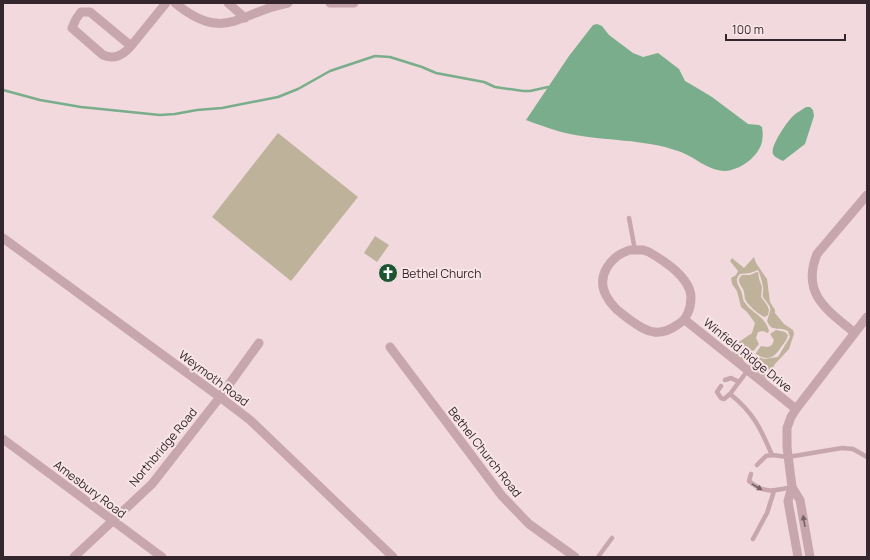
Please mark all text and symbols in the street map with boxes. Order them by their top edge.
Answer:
scale bar [726,16,845,42]
text: 100 m [732,21,764,38]
church icon: Bethel Church [377,262,399,284]
place label: Bethel Church [402,265,481,282]
street label: Winfield Ridge Drive [700,314,796,396]
street label: Weymoth Road [175,346,253,410]
street label: Bethel Church Road [444,403,526,501]
street label: Northbridge Road [125,404,201,490]
street label: Amesbury Road [50,456,130,522]
one-way arrow [751,483,763,490]
one-way arrow [800,515,806,527]

